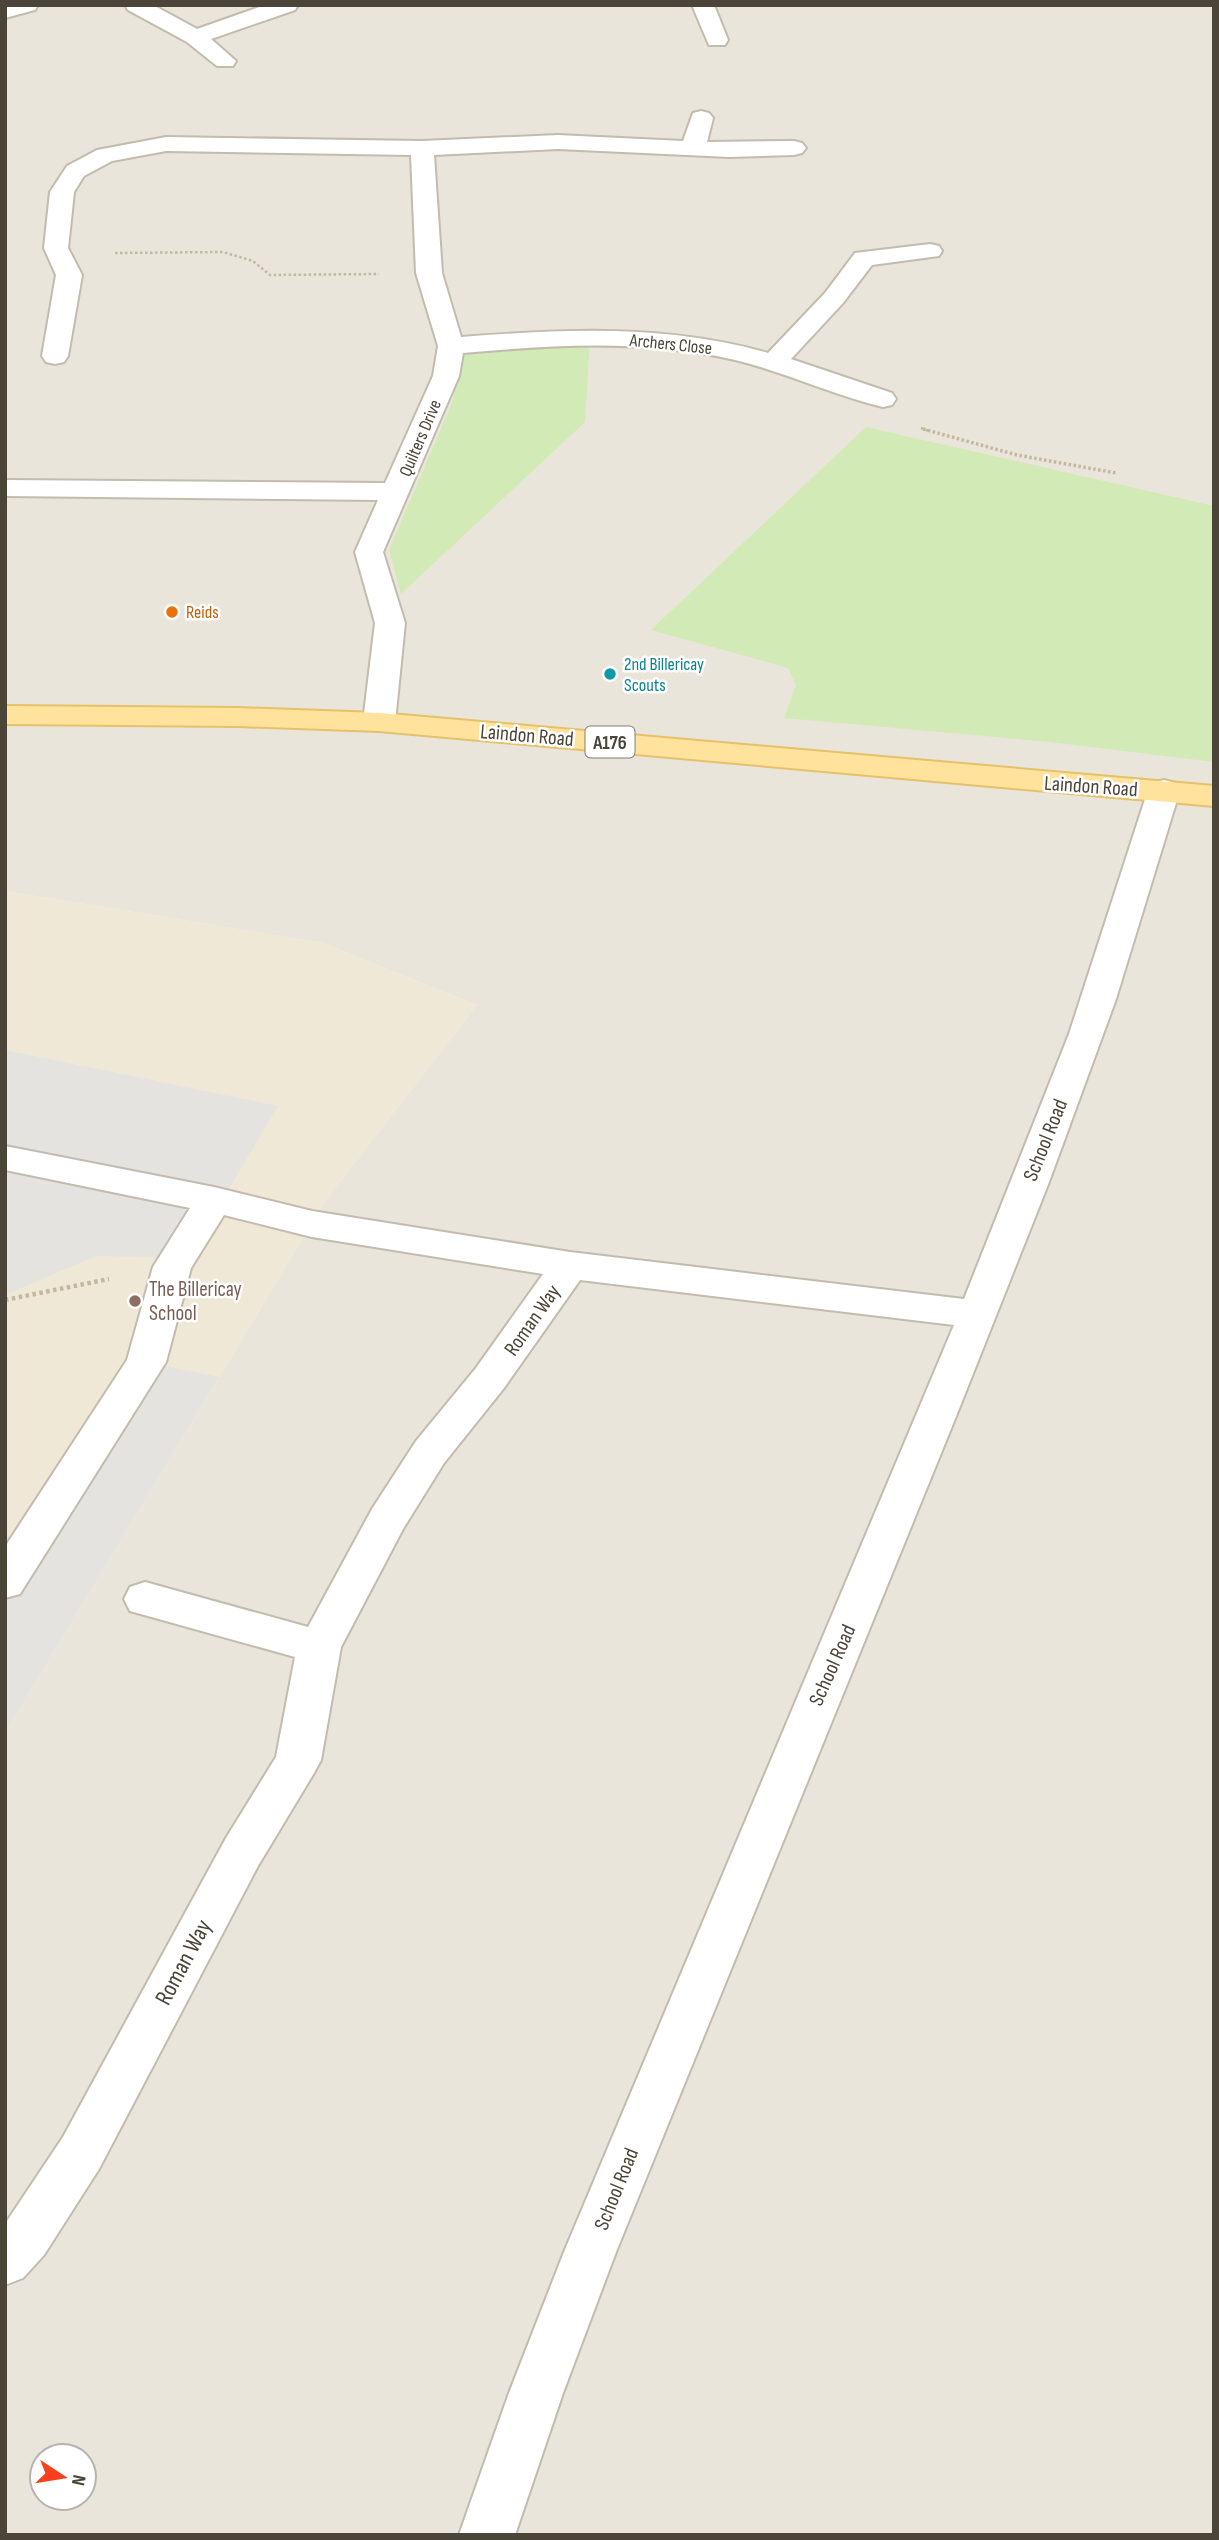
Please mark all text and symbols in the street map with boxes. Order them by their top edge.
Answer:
street label: Archers Close [628,330,713,359]
street label: Quilters Drive [395,397,446,480]
place label: Reids [186,602,219,623]
marker: Reids [164,604,180,620]
place label: 2nd Billericay Scouts [624,654,704,696]
marker: 2nd Billericay Scouts [602,666,618,682]
street label: Laindon Road [479,719,575,752]
road number: A176 [586,726,634,758]
street label: Laindon Road [1043,771,1138,802]
street label: School Road [1018,1096,1073,1185]
place label: The Billericay School [149,1277,242,1326]
street label: Roman Way [499,1280,566,1361]
marker: The Billericay School [127,1293,143,1309]
street label: School Road [804,1621,861,1710]
street label: Roman Way [149,1914,218,2010]
street label: School Road [589,2145,644,2234]
north arrow [28,2442,98,2512]
text: N [66,2473,90,2488]

